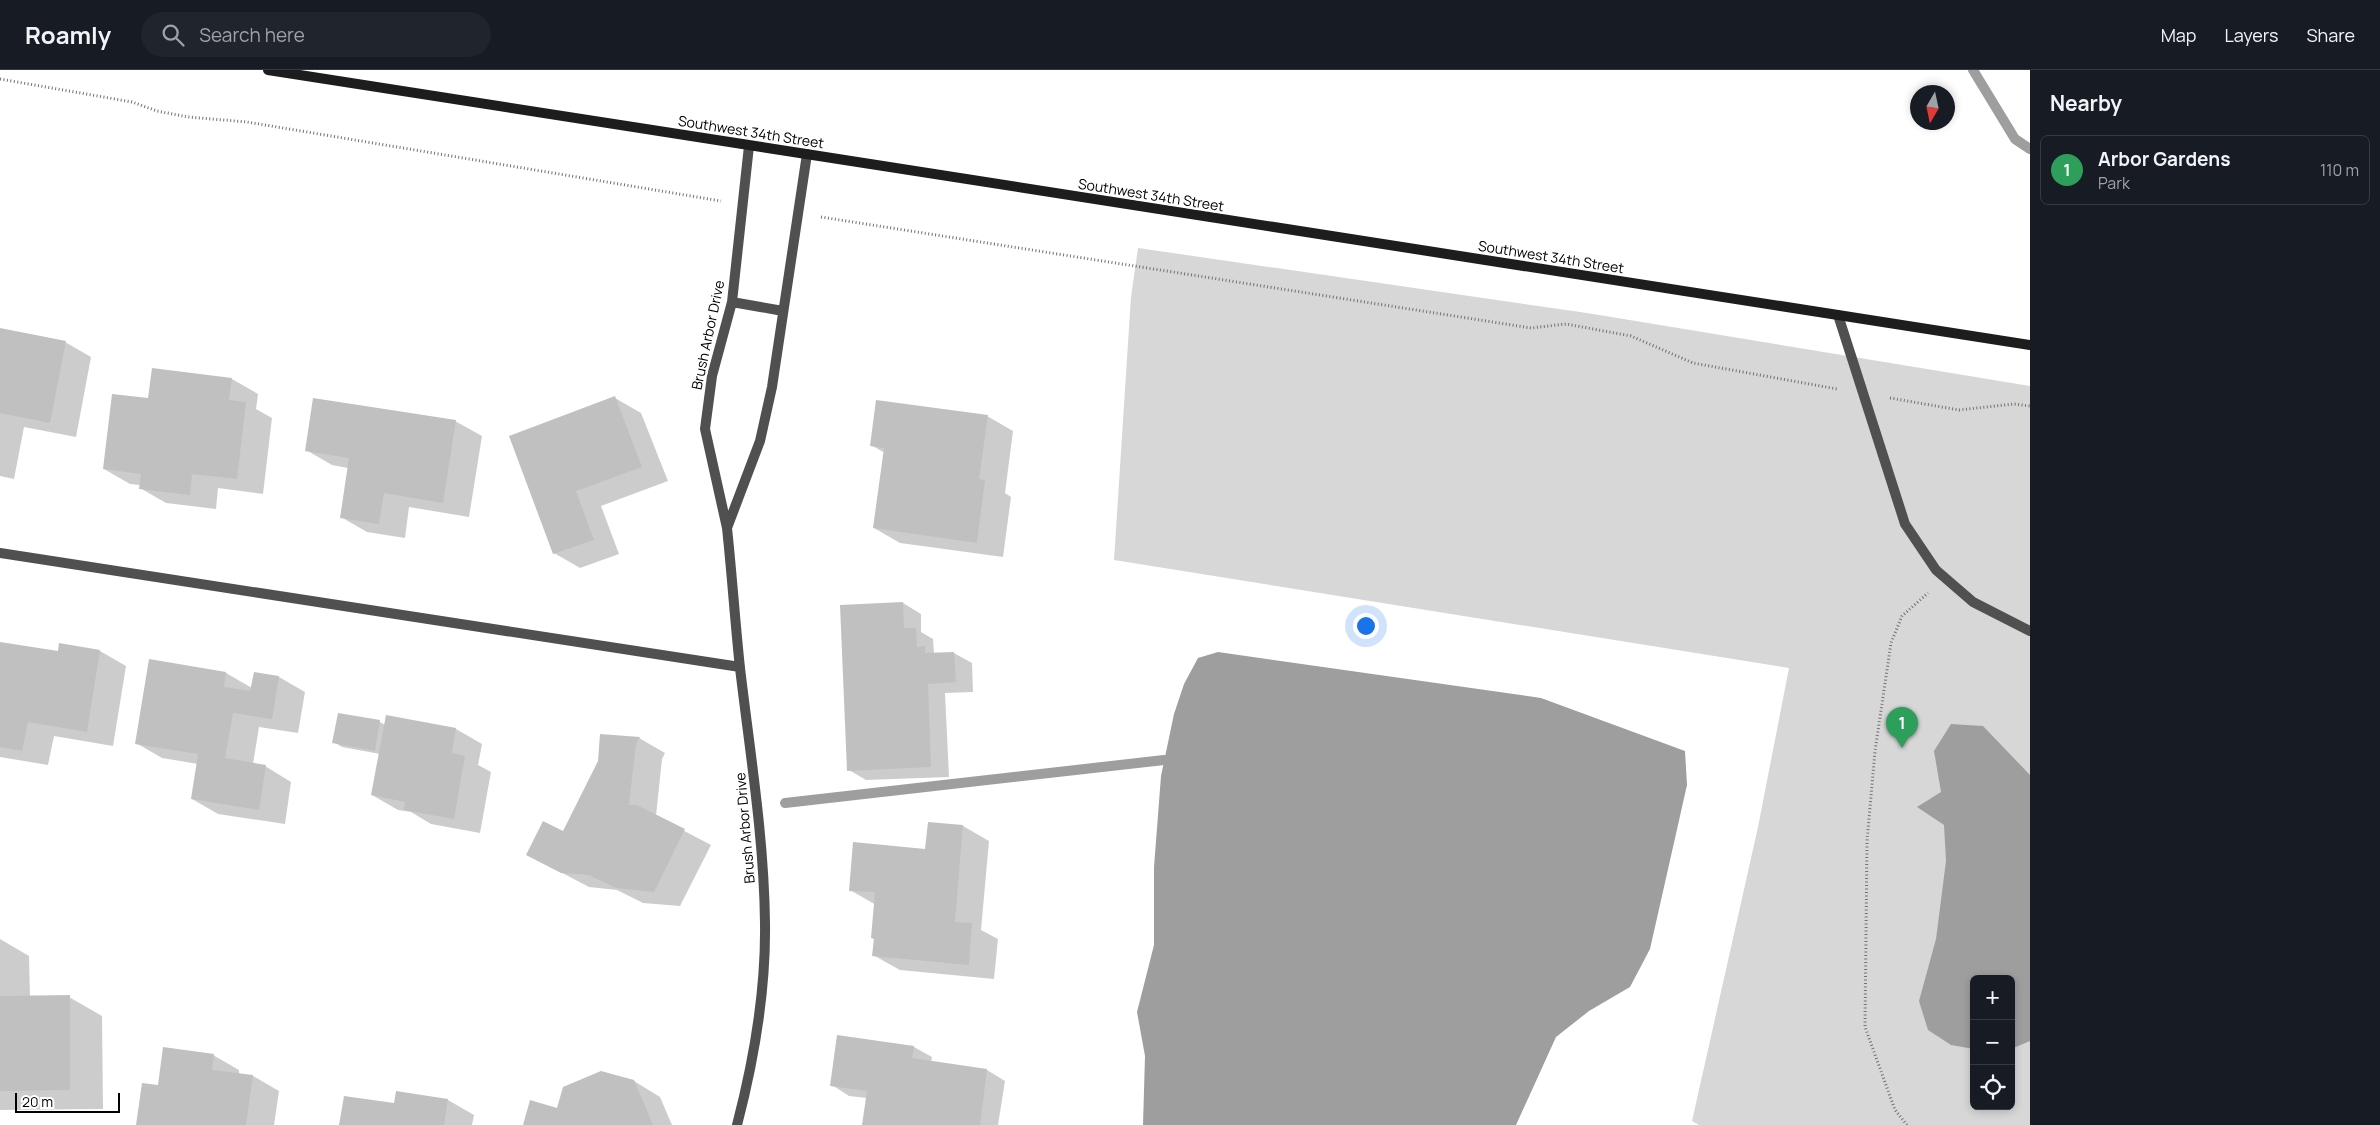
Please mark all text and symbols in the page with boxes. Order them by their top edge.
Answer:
search box [141,12,491,57]
text: Roamly [25,18,111,51]
icon: search [159,21,187,49]
text: Search here [199,22,305,48]
text: Map [2161,23,2196,47]
text: Layers [2224,23,2278,47]
text: Share [2306,23,2355,47]
north arrow [1910,85,1955,130]
text: Nearby [2050,89,2122,117]
street label: Southwest 34th Street [677,111,826,152]
text: Arbor Gardens [2098,146,2230,172]
text: 1 [2063,159,2071,181]
text: 110 m [2320,159,2359,181]
text: Park [2098,172,2130,194]
street label: Southwest 34th Street [1077,174,1226,215]
street label: Southwest 34th Street [1477,236,1626,277]
street label: Brush Arbor Drive [687,278,728,391]
your location [1353,613,1379,639]
pin: 1 [1886,707,1918,748]
street label: Brush Arbor Drive [730,772,759,884]
map controls [1970,975,2015,1110]
button: + [1970,975,2015,1020]
button: − [1970,1020,2015,1065]
button: locate [1970,1065,2015,1110]
scale bar [15,1090,120,1113]
text: 20 m [22,1092,53,1111]

